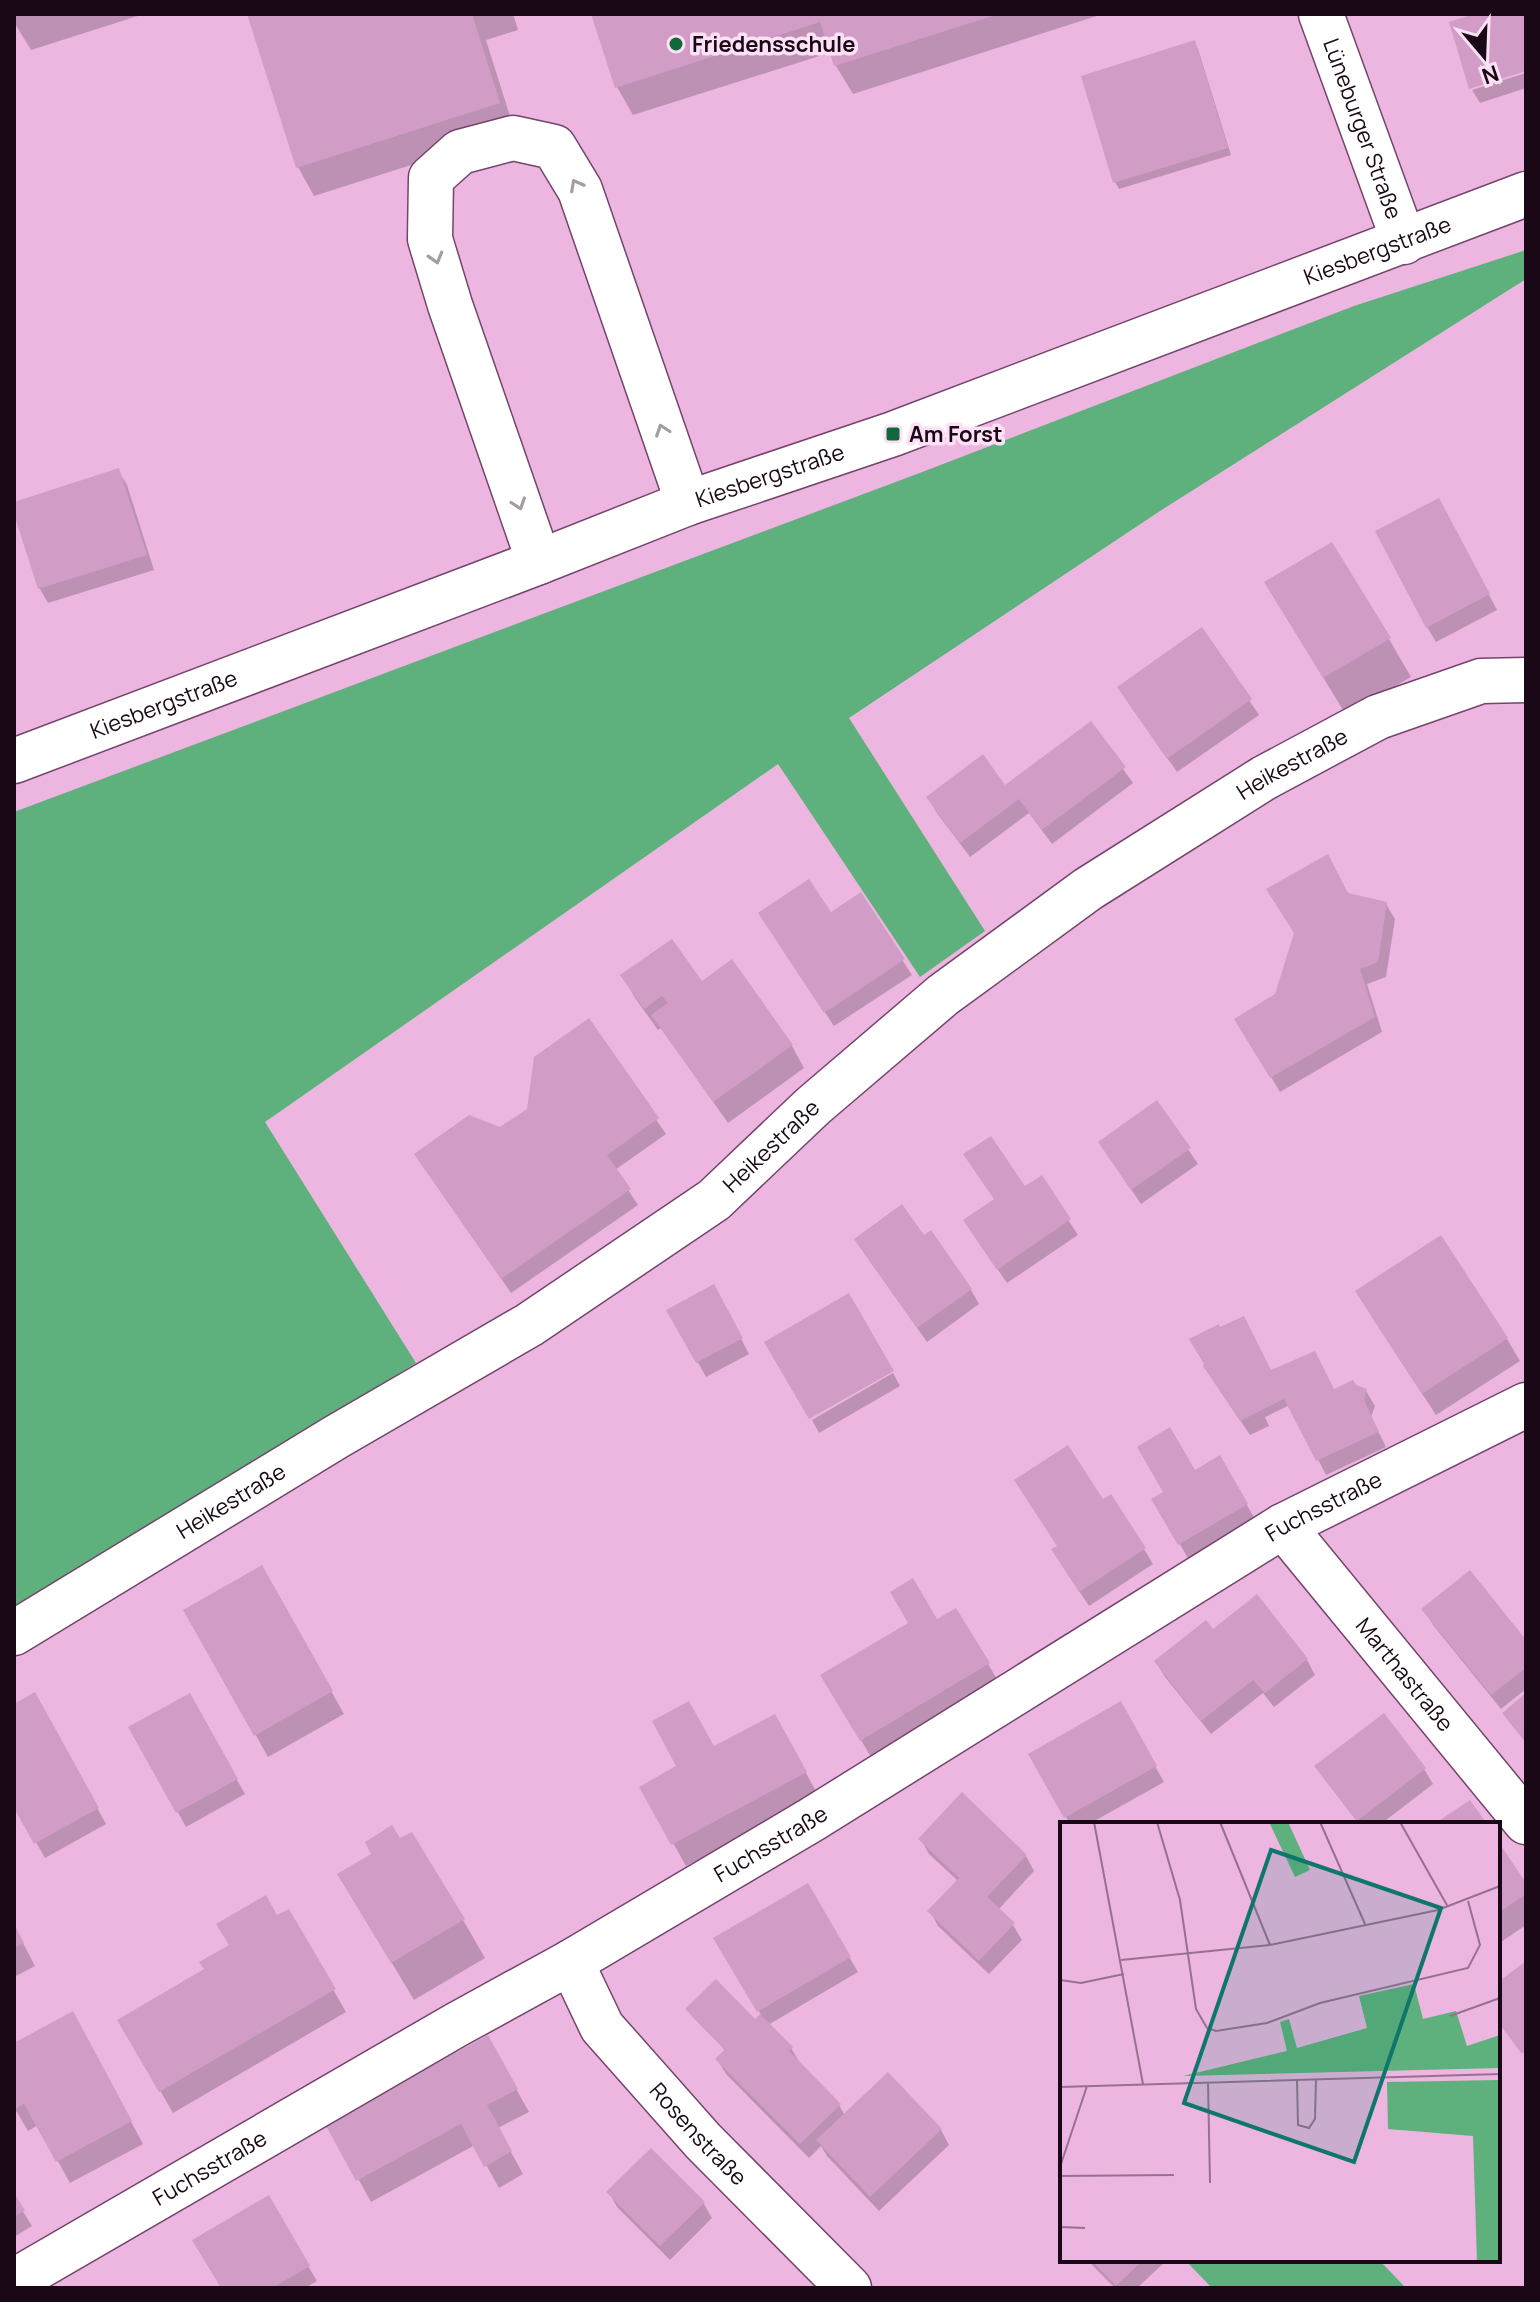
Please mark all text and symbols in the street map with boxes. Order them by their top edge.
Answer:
north arrow [1444,16,1524,96]
place label: Friedensschule [692,29,855,59]
street label: Lüneburger Straße [1316,34,1409,223]
marker: Friedensschule [667,35,685,53]
text: N [1478,58,1503,92]
one-way arrow [571,178,586,193]
street label: Kiesbergstraße [1299,209,1455,292]
one-way arrow [427,250,443,264]
place label: Am Forst [909,419,1003,449]
one-way arrow [656,423,672,437]
marker: Am Forst [884,425,902,443]
street label: Kiesbergstraße [691,436,848,514]
one-way arrow [510,496,526,510]
street label: Kiesbergstraße [86,663,242,746]
street label: Heikestraße [1231,721,1353,807]
street label: Heikestraße [716,1093,826,1199]
street label: Heikestraße [171,1456,291,1546]
street label: Fuchsstraße [1259,1464,1387,1548]
street label: Marthastraße [1349,1611,1461,1738]
street label: Fuchsstraße [708,1798,833,1889]
inset map [1060,1822,1500,2262]
street label: Rosenstraße [643,2076,754,2192]
street label: Fuchsstraße [147,2123,272,2213]

